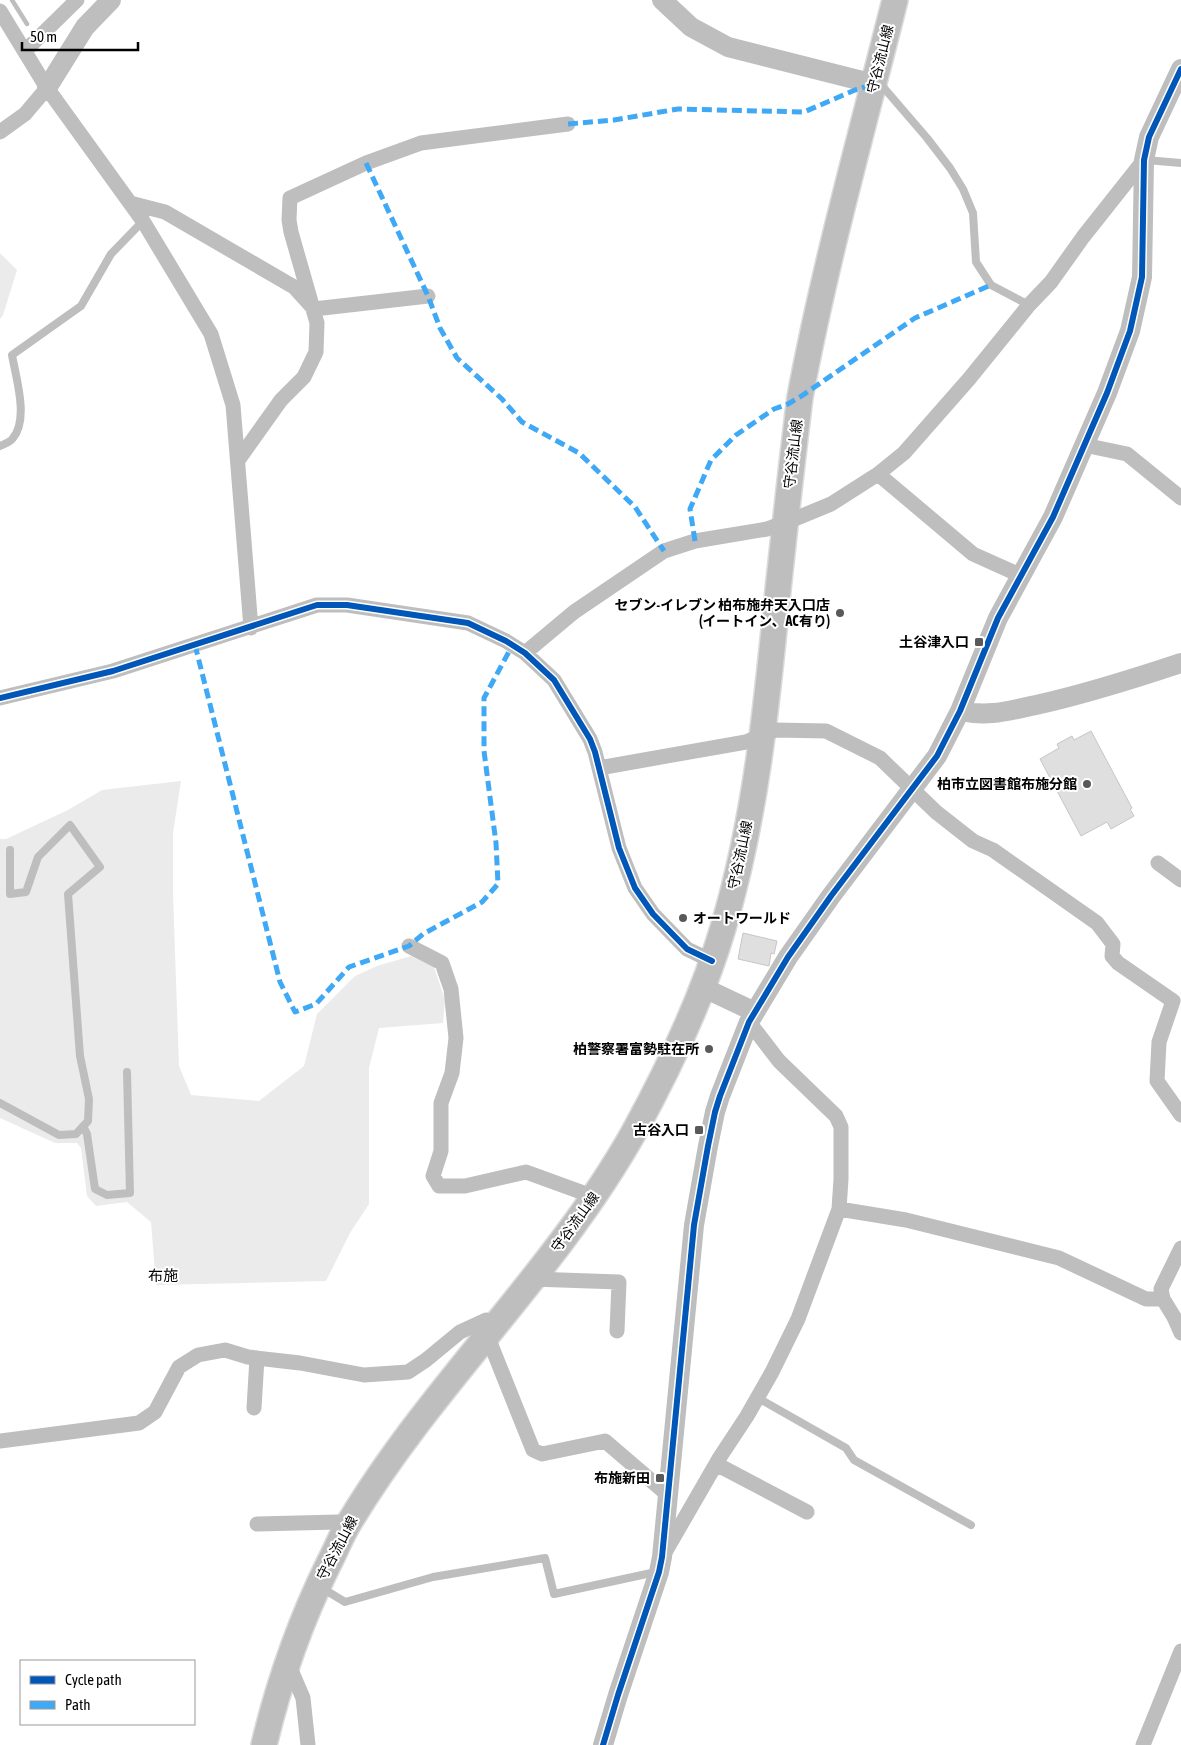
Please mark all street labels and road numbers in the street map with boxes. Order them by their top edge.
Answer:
street label: 守谷流山線 [864,23,896,95]
street label: 守谷流山線 [781,418,805,490]
street label: 守谷流山線 [725,819,755,891]
street label: 守谷流山線 [548,1189,602,1255]
street label: 守谷流山線 [314,1513,360,1583]

